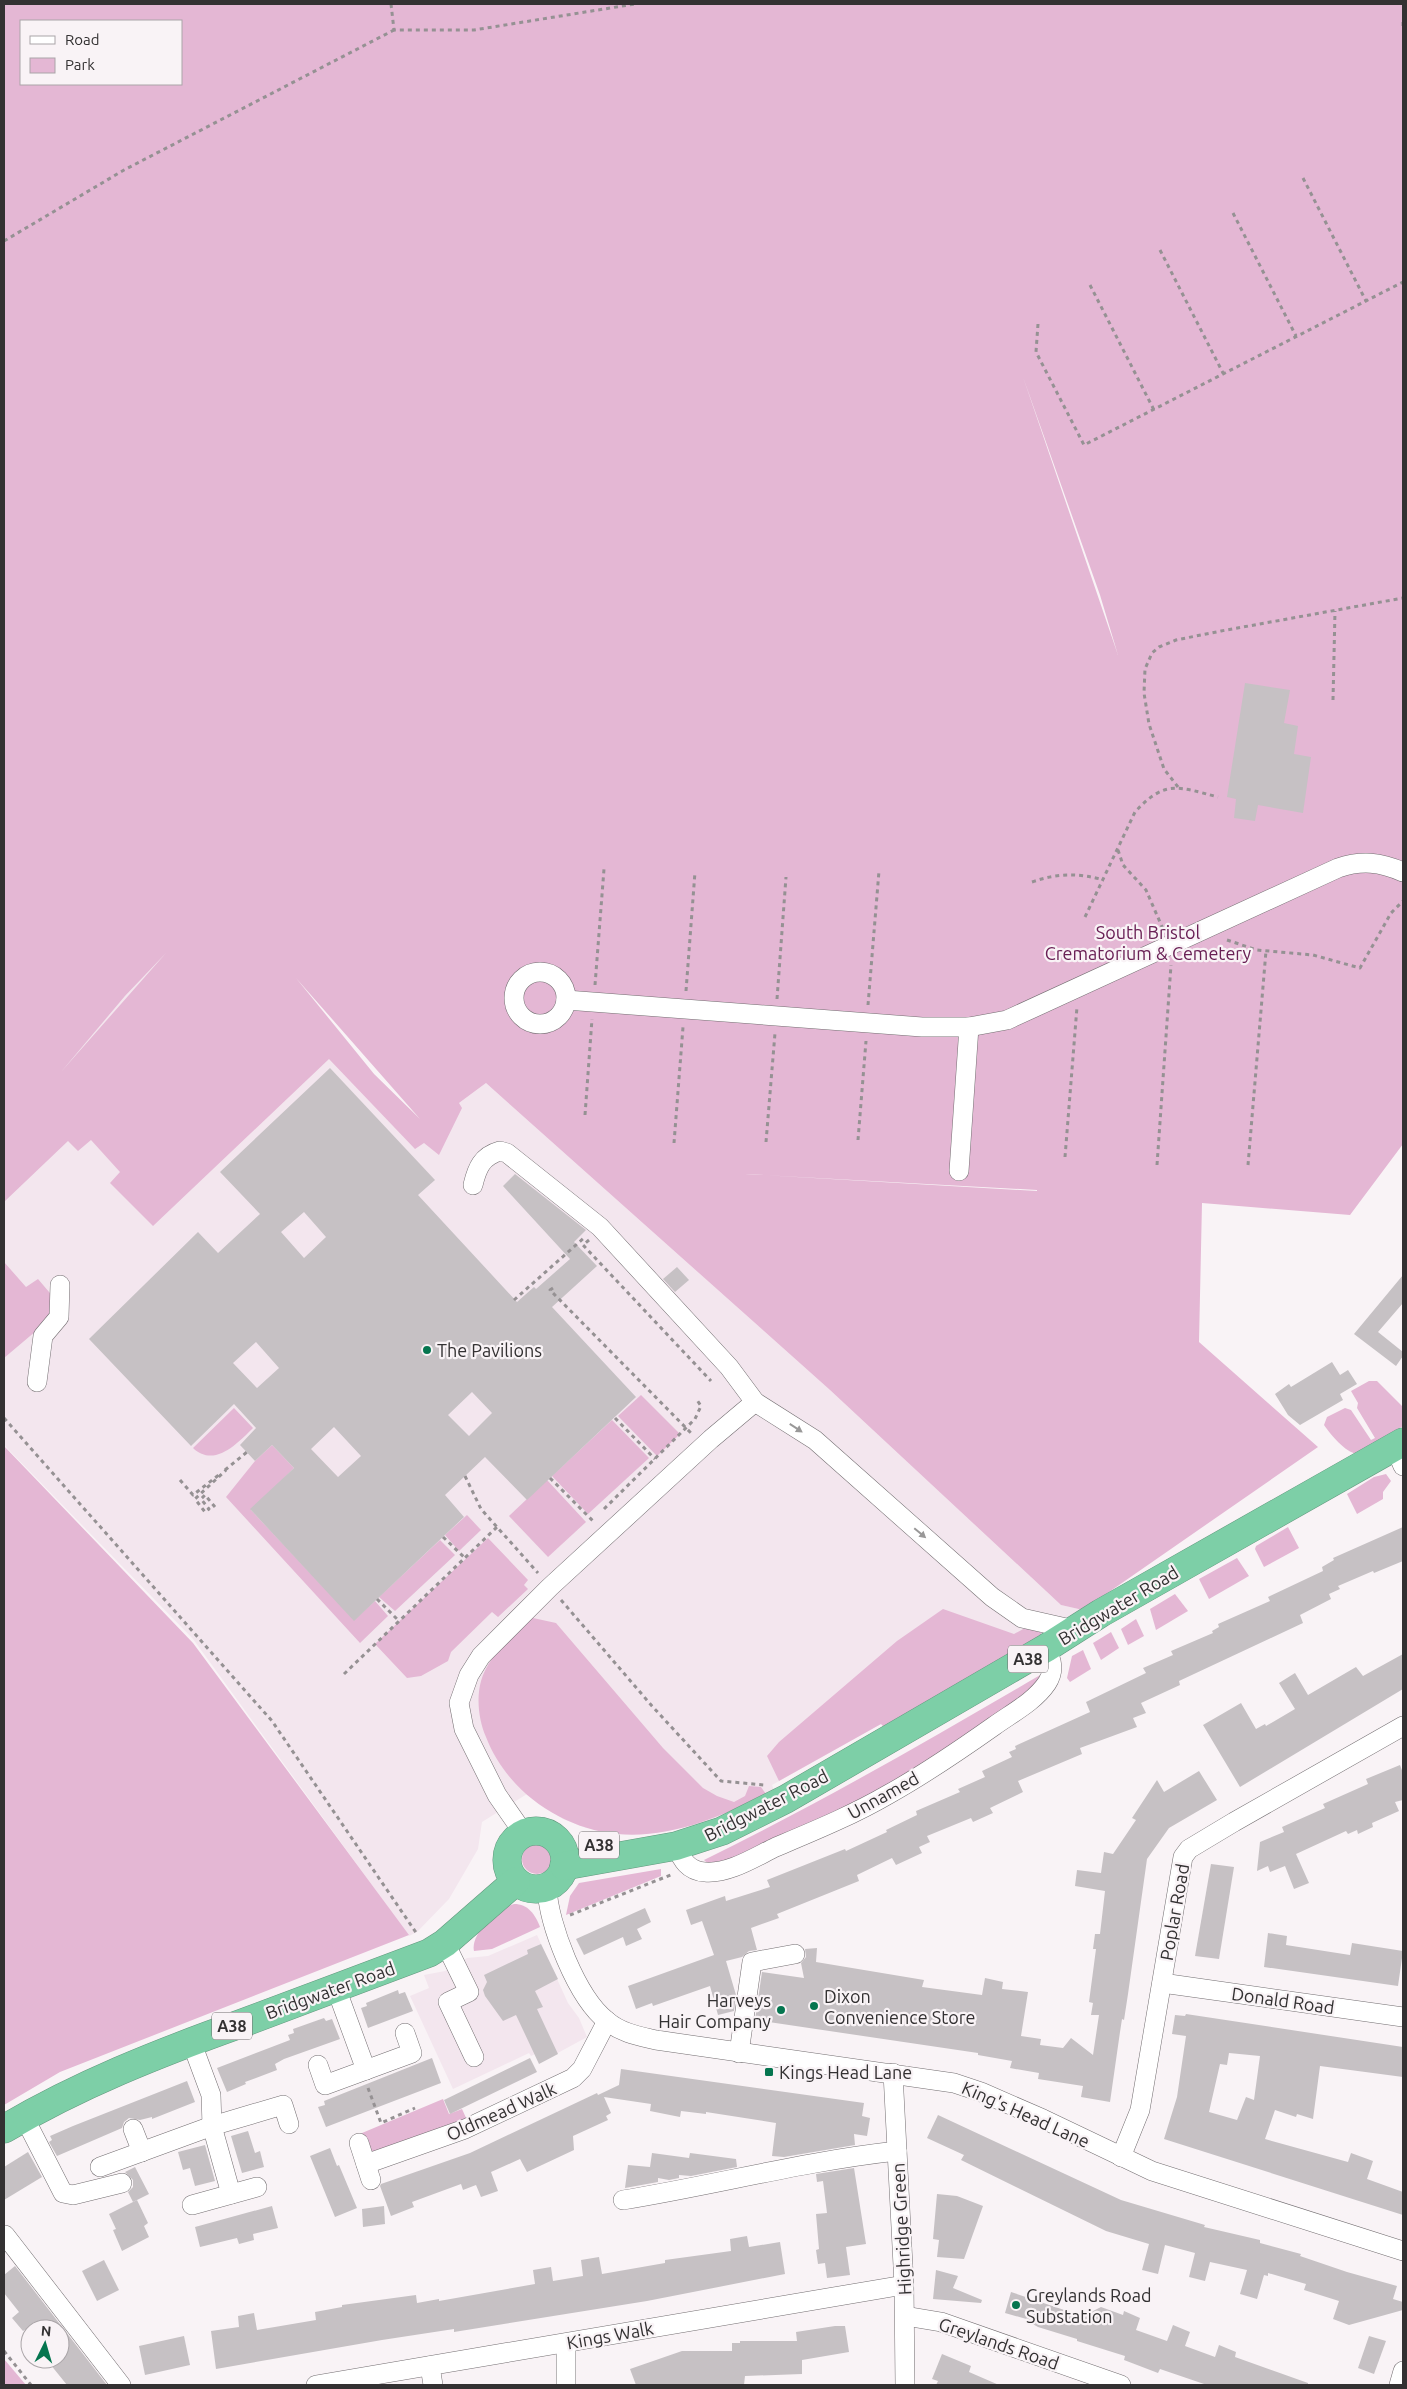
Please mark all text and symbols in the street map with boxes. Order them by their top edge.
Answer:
legend [20,20,182,85]
text: Road [65,31,100,48]
text: Park [65,56,95,73]
park label: South Bristol Crematorium & Cemetery [1045,922,1252,963]
place label: The Pavilions [437,1340,542,1360]
marker: The Pavilions [421,1344,433,1356]
one-way arrow [789,1423,803,1433]
one-way arrow [913,1527,925,1539]
street label: Bridgwater Road [1055,1561,1181,1649]
road number: A38 [1008,1646,1048,1672]
street label: Bridgwater Road [701,1765,831,1845]
street label: Unnamed [844,1767,922,1823]
road number: A38 [579,1832,619,1858]
street label: Poplar Road [1156,1862,1192,1962]
street label: Bridgwater Road [263,1957,397,2023]
street label: Donald Road [1230,1983,1336,2017]
place label: Dixon Convenience Store [824,1986,975,2027]
place label: Harveys Hair Company [658,1990,771,2031]
marker: Dixon Convenience Store [808,2000,820,2012]
marker: Harveys Hair Company [775,2004,787,2016]
road number: A38 [212,2012,252,2040]
place label: Kings Head Lane [779,2062,912,2082]
marker: Kings Head Lane [763,2066,775,2078]
street label: King's Head Lane [959,2077,1093,2151]
street label: Oldmead Walk [443,2078,559,2144]
street label: Highridge Green [888,2162,914,2296]
place label: Greylands Road Substation [1026,2285,1152,2326]
marker: Greylands Road Substation [1010,2299,1022,2311]
street label: Greylands Road [936,2313,1062,2373]
street label: Kings Walk [565,2318,655,2352]
north arrow [20,2319,70,2369]
text: N [40,2323,52,2339]

